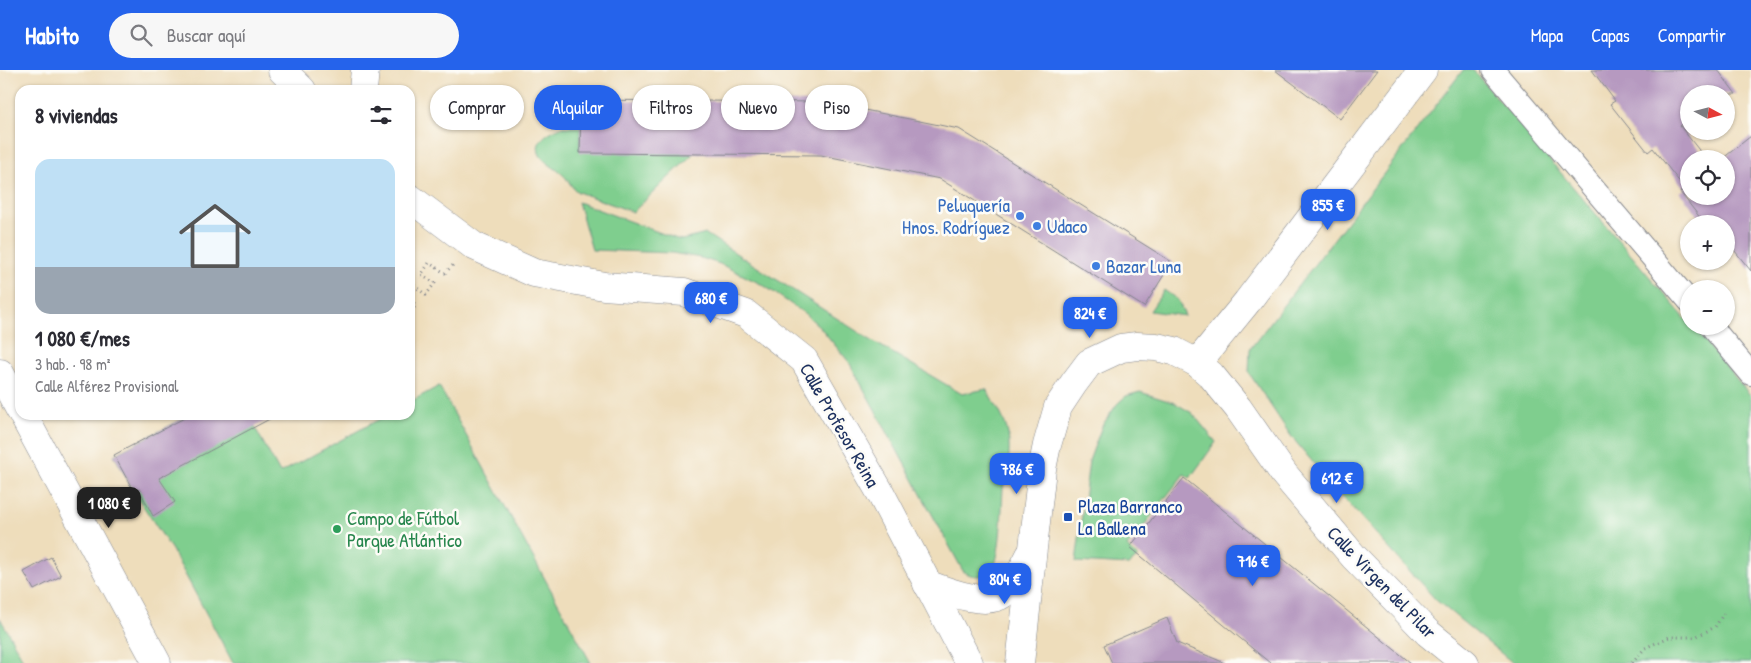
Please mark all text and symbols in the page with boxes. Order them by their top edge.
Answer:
search box [109,13,459,58]
text: Habito [25,19,79,51]
icon: search [127,21,155,49]
text: Buscar aquí [167,22,246,48]
text: Mapa [1531,23,1563,48]
text: Capas [1591,23,1630,48]
text: Compartir [1658,23,1726,48]
chip: Comprar [430,85,524,130]
chip: Alquilar [534,85,622,130]
chip: Filtros [632,85,711,130]
chip: Nuevo [721,85,795,130]
chip: Piso [805,85,868,130]
north arrow [1680,85,1735,140]
map controls [1680,85,1735,335]
text: 8 viviendas [35,101,118,130]
icon: filters [367,101,395,129]
button: locate [1680,150,1735,205]
pin: 855 € [1293,189,1363,231]
icon: home [170,191,260,281]
place label: Peluquería Hnos. Rodríguez [902,192,1011,240]
text: 855 € [1312,194,1344,216]
marker: Peluquería Hnos. Rodríguez [1014,210,1026,222]
place label: Udaco [1047,213,1088,239]
button: + [1680,215,1735,270]
marker: Udaco [1031,220,1043,232]
place label: Bazar Luna [1106,253,1182,279]
marker: Bazar Luna [1090,260,1102,272]
button: − [1680,280,1735,335]
pin: 680 € [676,282,746,324]
text: 680 € [695,287,727,309]
pin: 824 € [1055,296,1125,339]
text: 824 € [1074,302,1106,324]
text: 1 080 €/mes [35,324,130,353]
text: 3 hab. · 98 m² [35,353,110,375]
street label: Calle Profesor Reina [794,358,886,492]
text: Calle Alférez Provisional [35,375,178,397]
pin: 786 € [982,452,1052,495]
text: 786 € [1001,458,1033,480]
pin: 612 € [1302,462,1372,504]
text: 612 € [1321,467,1353,489]
pin: 1 080 € [63,486,155,529]
text: 1 080 € [88,492,130,514]
place label: Plaza Barranco La Ballena [1078,493,1183,541]
place label: Campo de Fútbol Parque Atlántico [347,505,462,553]
marker: Plaza Barranco La Ballena [1062,511,1074,523]
street label: Calle Virgen del Pilar [1322,520,1443,644]
marker: Campo de Fútbol Parque Atlántico [331,523,343,535]
pin: 716 € [1218,544,1288,587]
text: 716 € [1237,550,1269,572]
pin: 804 € [970,562,1040,605]
text: 804 € [989,568,1021,590]

